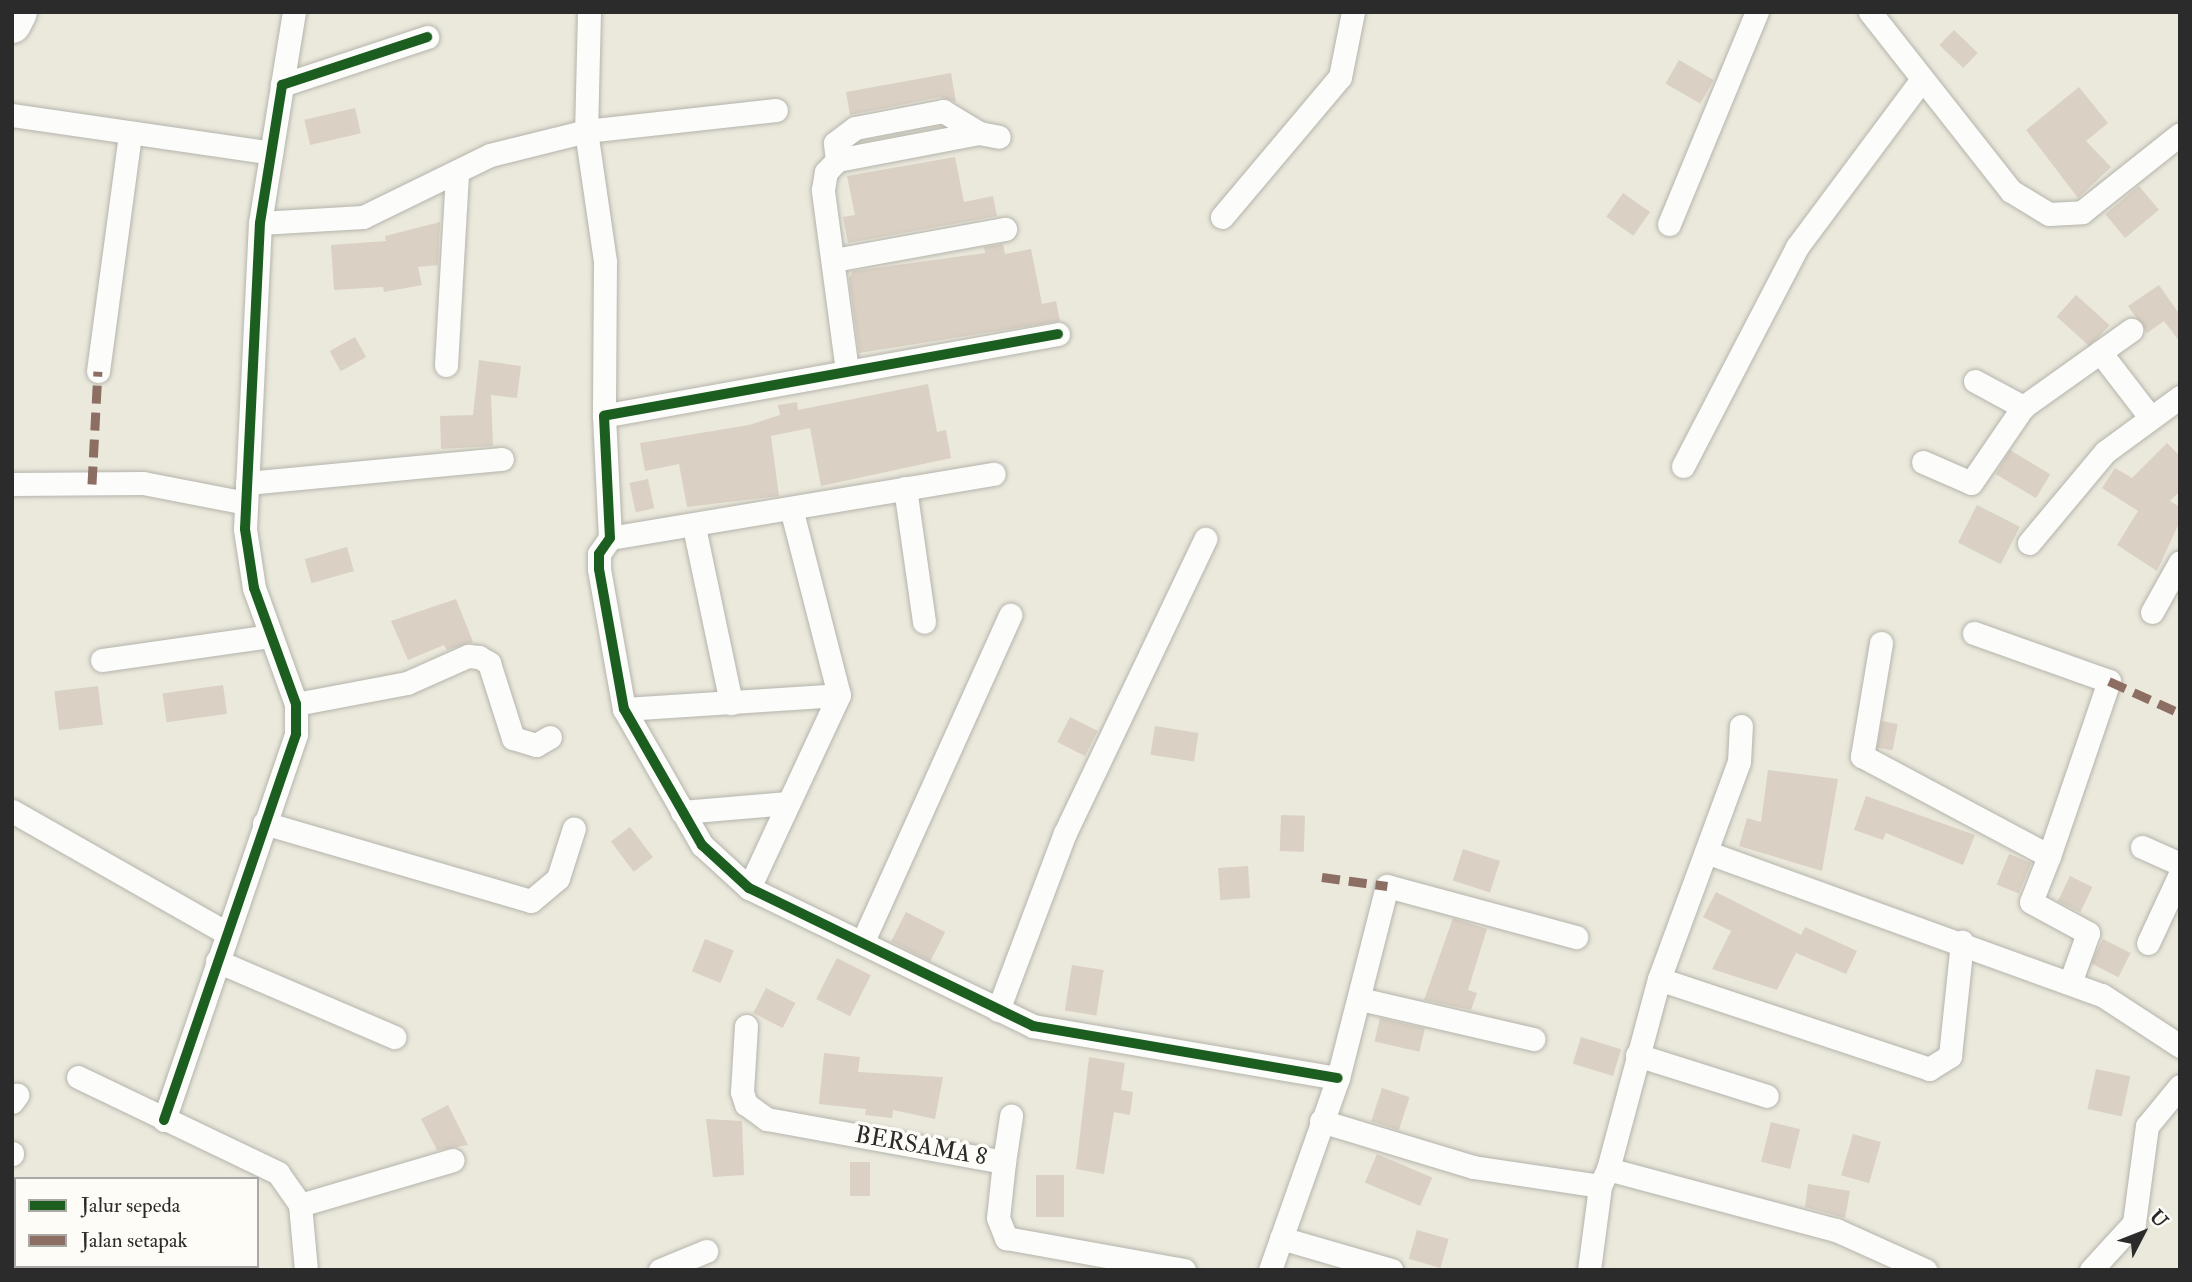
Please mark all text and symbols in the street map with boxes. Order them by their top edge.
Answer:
street label: BERSAMA 8 [853,1120,989,1172]
legend [14,1177,259,1268]
text: Jalur sepeda [81,1192,180,1219]
north arrow [2108,1198,2178,1268]
text: U [2144,1205,2173,1233]
text: Jalan setapak [81,1227,188,1254]

